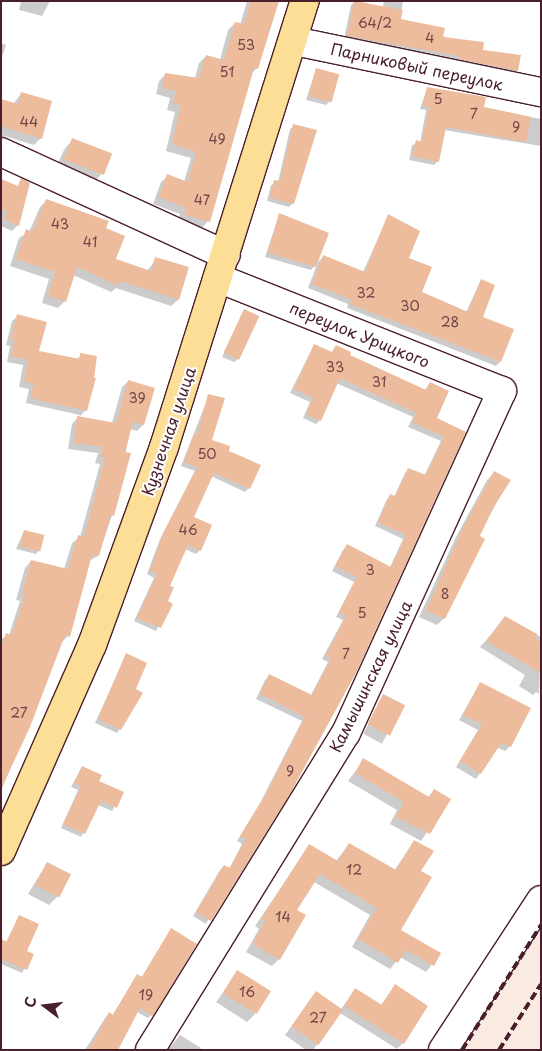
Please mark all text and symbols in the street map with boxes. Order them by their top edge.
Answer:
house number: 64/2 [358,15,392,31]
house number: 4 [425,30,435,46]
house number: 53 [237,37,255,53]
street label: Парниковый переулок [329,38,505,94]
house number: 51 [220,64,234,80]
house number: 5 [433,91,443,107]
house number: 7 [470,106,478,122]
house number: 44 [20,114,38,130]
house number: 9 [512,119,520,135]
house number: 49 [208,131,226,147]
house number: 47 [194,192,210,208]
house number: 43 [51,216,69,232]
house number: 41 [83,234,97,250]
house number: 32 [357,285,375,301]
street label: переулок Урицкого [287,297,433,371]
house number: 30 [400,298,420,314]
house number: 28 [441,314,459,330]
house number: 33 [326,359,344,375]
street label: Кузнечная улица [137,364,199,498]
house number: 31 [372,374,386,390]
house number: 39 [128,390,146,406]
house number: 50 [197,446,217,462]
house number: 46 [178,522,198,538]
house number: 3 [365,562,375,578]
house number: 8 [441,586,449,602]
street label: Камышинская улица [325,597,415,755]
house number: 5 [357,605,367,621]
house number: 7 [342,646,350,662]
house number: 27 [10,705,28,721]
house number: 9 [286,763,294,779]
house number: 12 [346,862,362,878]
house number: 14 [275,909,291,925]
north arrow [20,981,70,1031]
house number: 16 [239,984,255,1000]
house number: 19 [139,987,153,1003]
text: С [19,994,42,1010]
house number: 27 [309,1010,327,1026]

